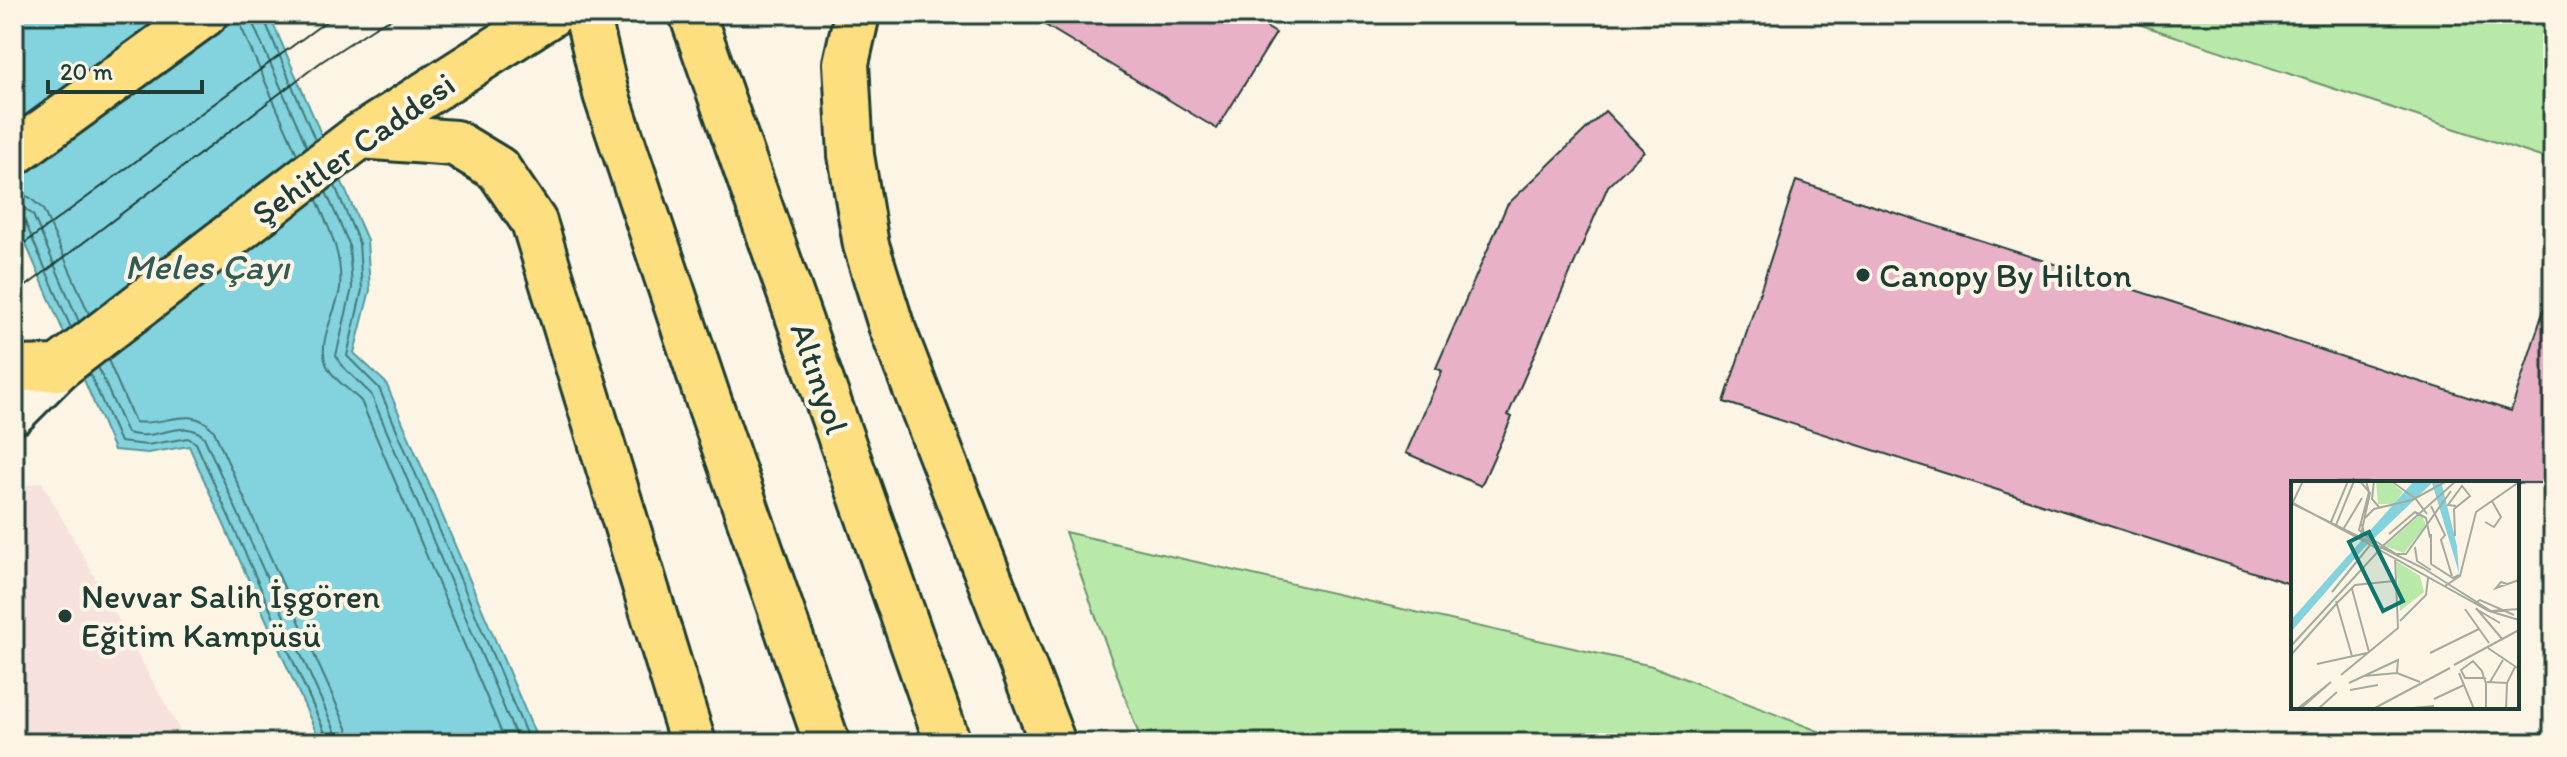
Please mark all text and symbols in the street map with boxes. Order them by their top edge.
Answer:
scale bar [48,44,202,94]
text: 20 m [60,57,113,86]
street label: Şehitler Caddesi [244,63,463,234]
water label: Meles Çayı [125,245,291,288]
place label: Canopy By Hilton [1879,255,2132,296]
marker: Canopy By Hilton [1854,266,1872,284]
street label: Altınyol [781,317,858,440]
inset map [2291,481,2519,709]
place label: Nevvar Salih İşgören Eğitim Kampüsü [81,576,380,656]
marker: Nevvar Salih İşgören Eğitim Kampüsü [56,607,74,625]

